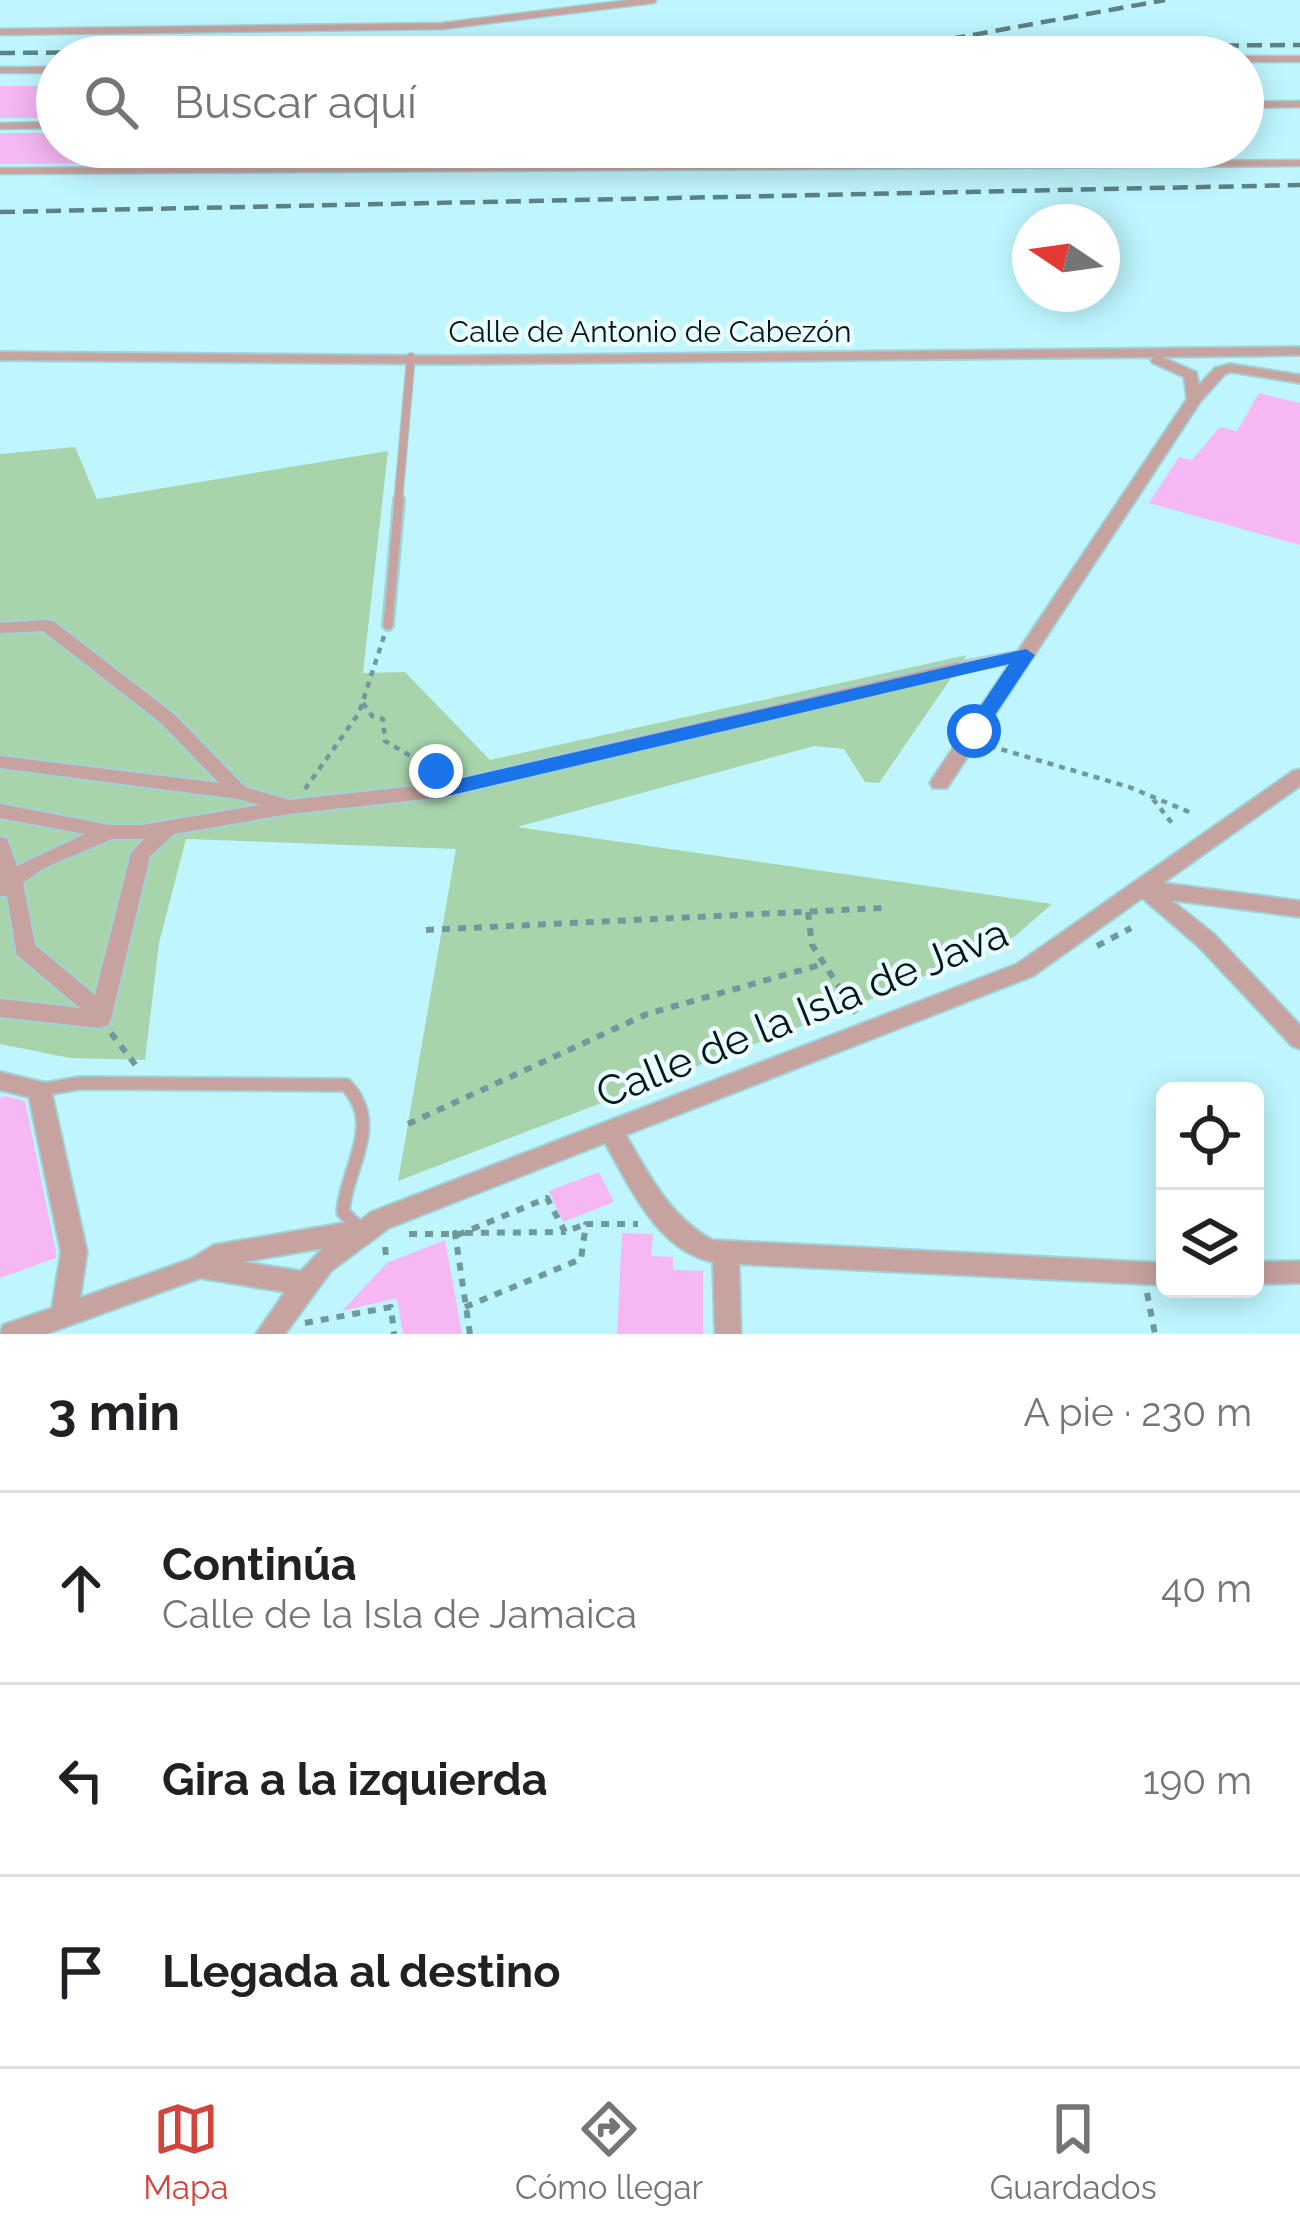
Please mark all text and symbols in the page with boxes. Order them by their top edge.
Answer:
search box [36,36,1264,168]
icon: search [78,69,144,135]
text: Buscar aquí [174,76,417,129]
north arrow [1012,204,1120,312]
street label: Calle de Antonio de Cabezón [449,314,851,349]
route start [947,704,1001,758]
route end [409,744,463,798]
street label: Calle de la Isla de Java [589,908,1015,1118]
map controls [1156,1082,1264,1298]
button: locate [1156,1082,1264,1190]
button: layers [1156,1190,1264,1298]
text: 3 min [48,1382,180,1442]
text: A pie · 230 m [1023,1389,1252,1435]
text: Continúa [162,1538,357,1591]
icon: ahead [48,1555,114,1621]
text: 40 m [1161,1565,1252,1611]
text: Calle de la Isla de Jamaica [162,1591,637,1637]
icon: left [48,1747,114,1813]
text: Gira a la izquierda [162,1753,548,1806]
text: 190 m [1143,1757,1252,1803]
icon: arrive [48,1939,114,2005]
text: Llegada al destino [162,1945,561,1998]
tab: Mapa [143,2096,228,2207]
tab: Cómo llegar [515,2096,703,2207]
tab: Guardados [990,2096,1157,2207]

